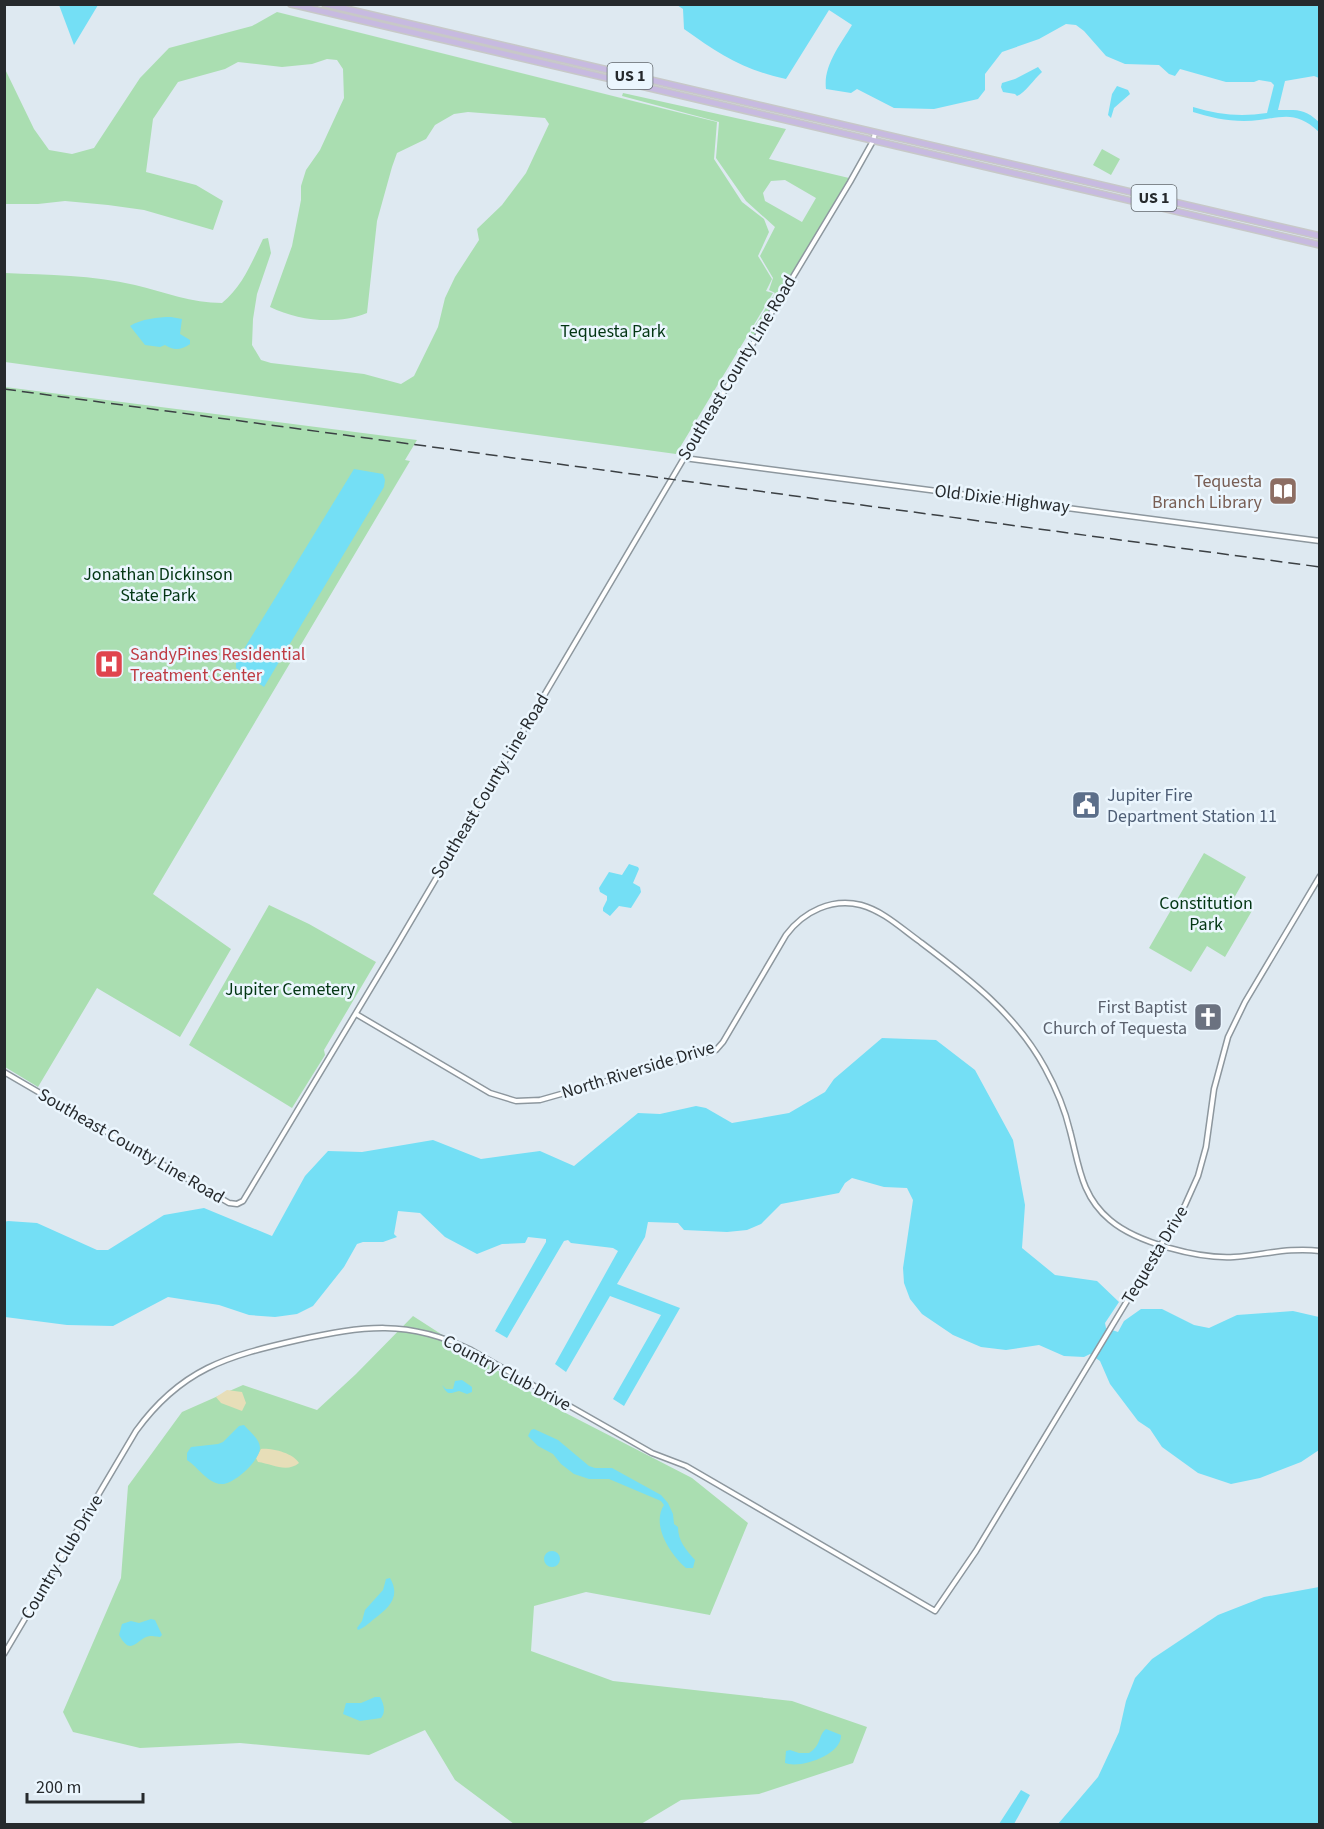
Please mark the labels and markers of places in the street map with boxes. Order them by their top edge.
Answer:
place label: Tequesta Branch Library [1152,469,1263,515]
library icon: Tequesta Branch Library [1267,475,1299,507]
place label: SandyPines Residential Treatment Center [130,642,305,688]
hospital icon: SandyPines Residential Treatment Center [93,648,125,680]
place label: Jupiter Fire Department Station 11 [1107,783,1277,829]
public building icon: Jupiter Fire Department Station 11 [1070,789,1102,821]
place label: First Baptist Church of Tequesta [1043,995,1187,1041]
church icon: First Baptist Church of Tequesta [1192,1001,1224,1033]

